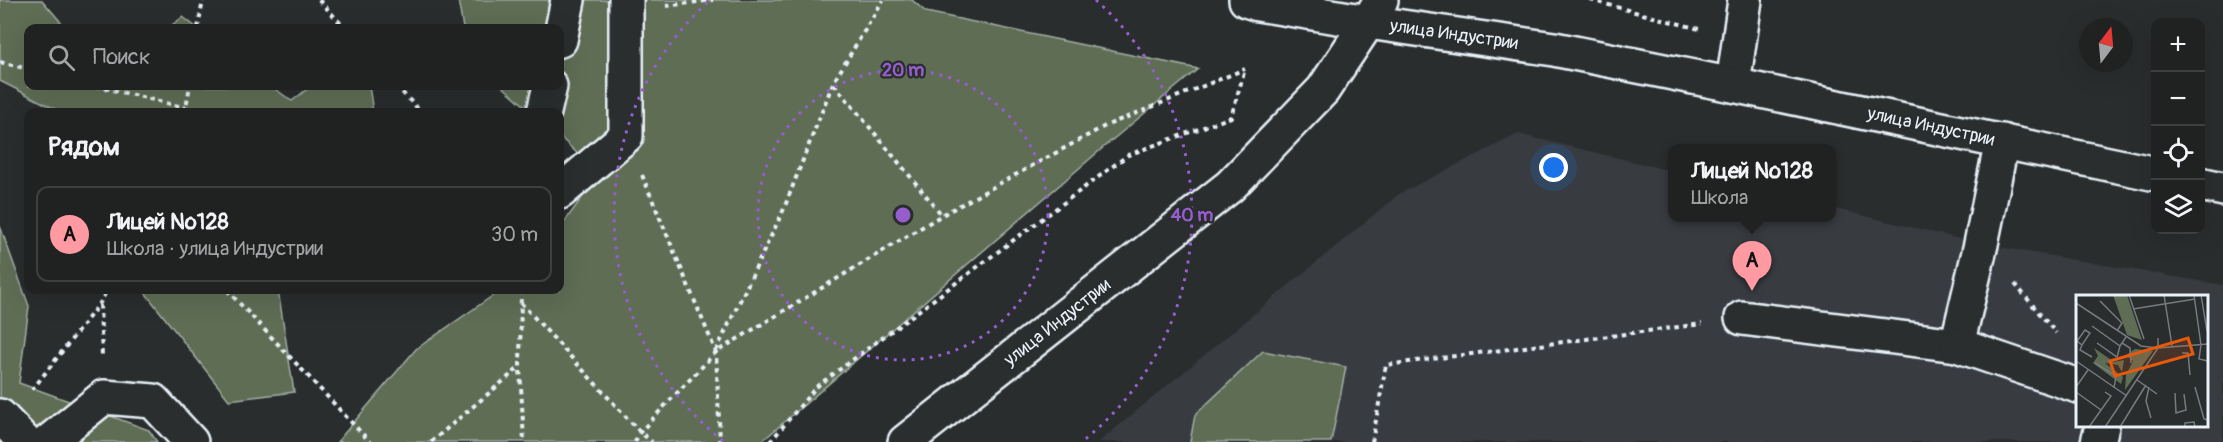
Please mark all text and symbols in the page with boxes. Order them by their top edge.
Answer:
street label: улица Индустрии [1387,14,1520,55]
north arrow [2079,18,2133,72]
map controls [2151,18,2205,234]
button: + [2151,18,2205,72]
search box [24,24,564,90]
icon: search [45,41,78,74]
text: Поиск [93,43,150,71]
text: 20 m [882,59,924,82]
button: − [2151,72,2205,126]
street label: улица Индустрии [1864,102,1997,151]
button: locate [2151,126,2205,180]
text: Рядом [48,131,120,163]
popup [1668,144,1836,222]
your location [1539,153,1568,182]
text: Лицей №128 [1691,157,1813,185]
button: layers [2151,180,2205,234]
text: Школа [1691,185,1748,210]
text: 40 m [1171,204,1213,227]
centre of rings [893,205,913,225]
text: Лицей №128 [107,208,229,236]
text: A [63,222,76,247]
text: 30 m [491,222,538,247]
text: Школа · улица Индустрии [107,236,323,261]
pin: A [1732,242,1772,291]
street label: улица Индустрии [998,274,1115,372]
inset map [2076,295,2208,427]

